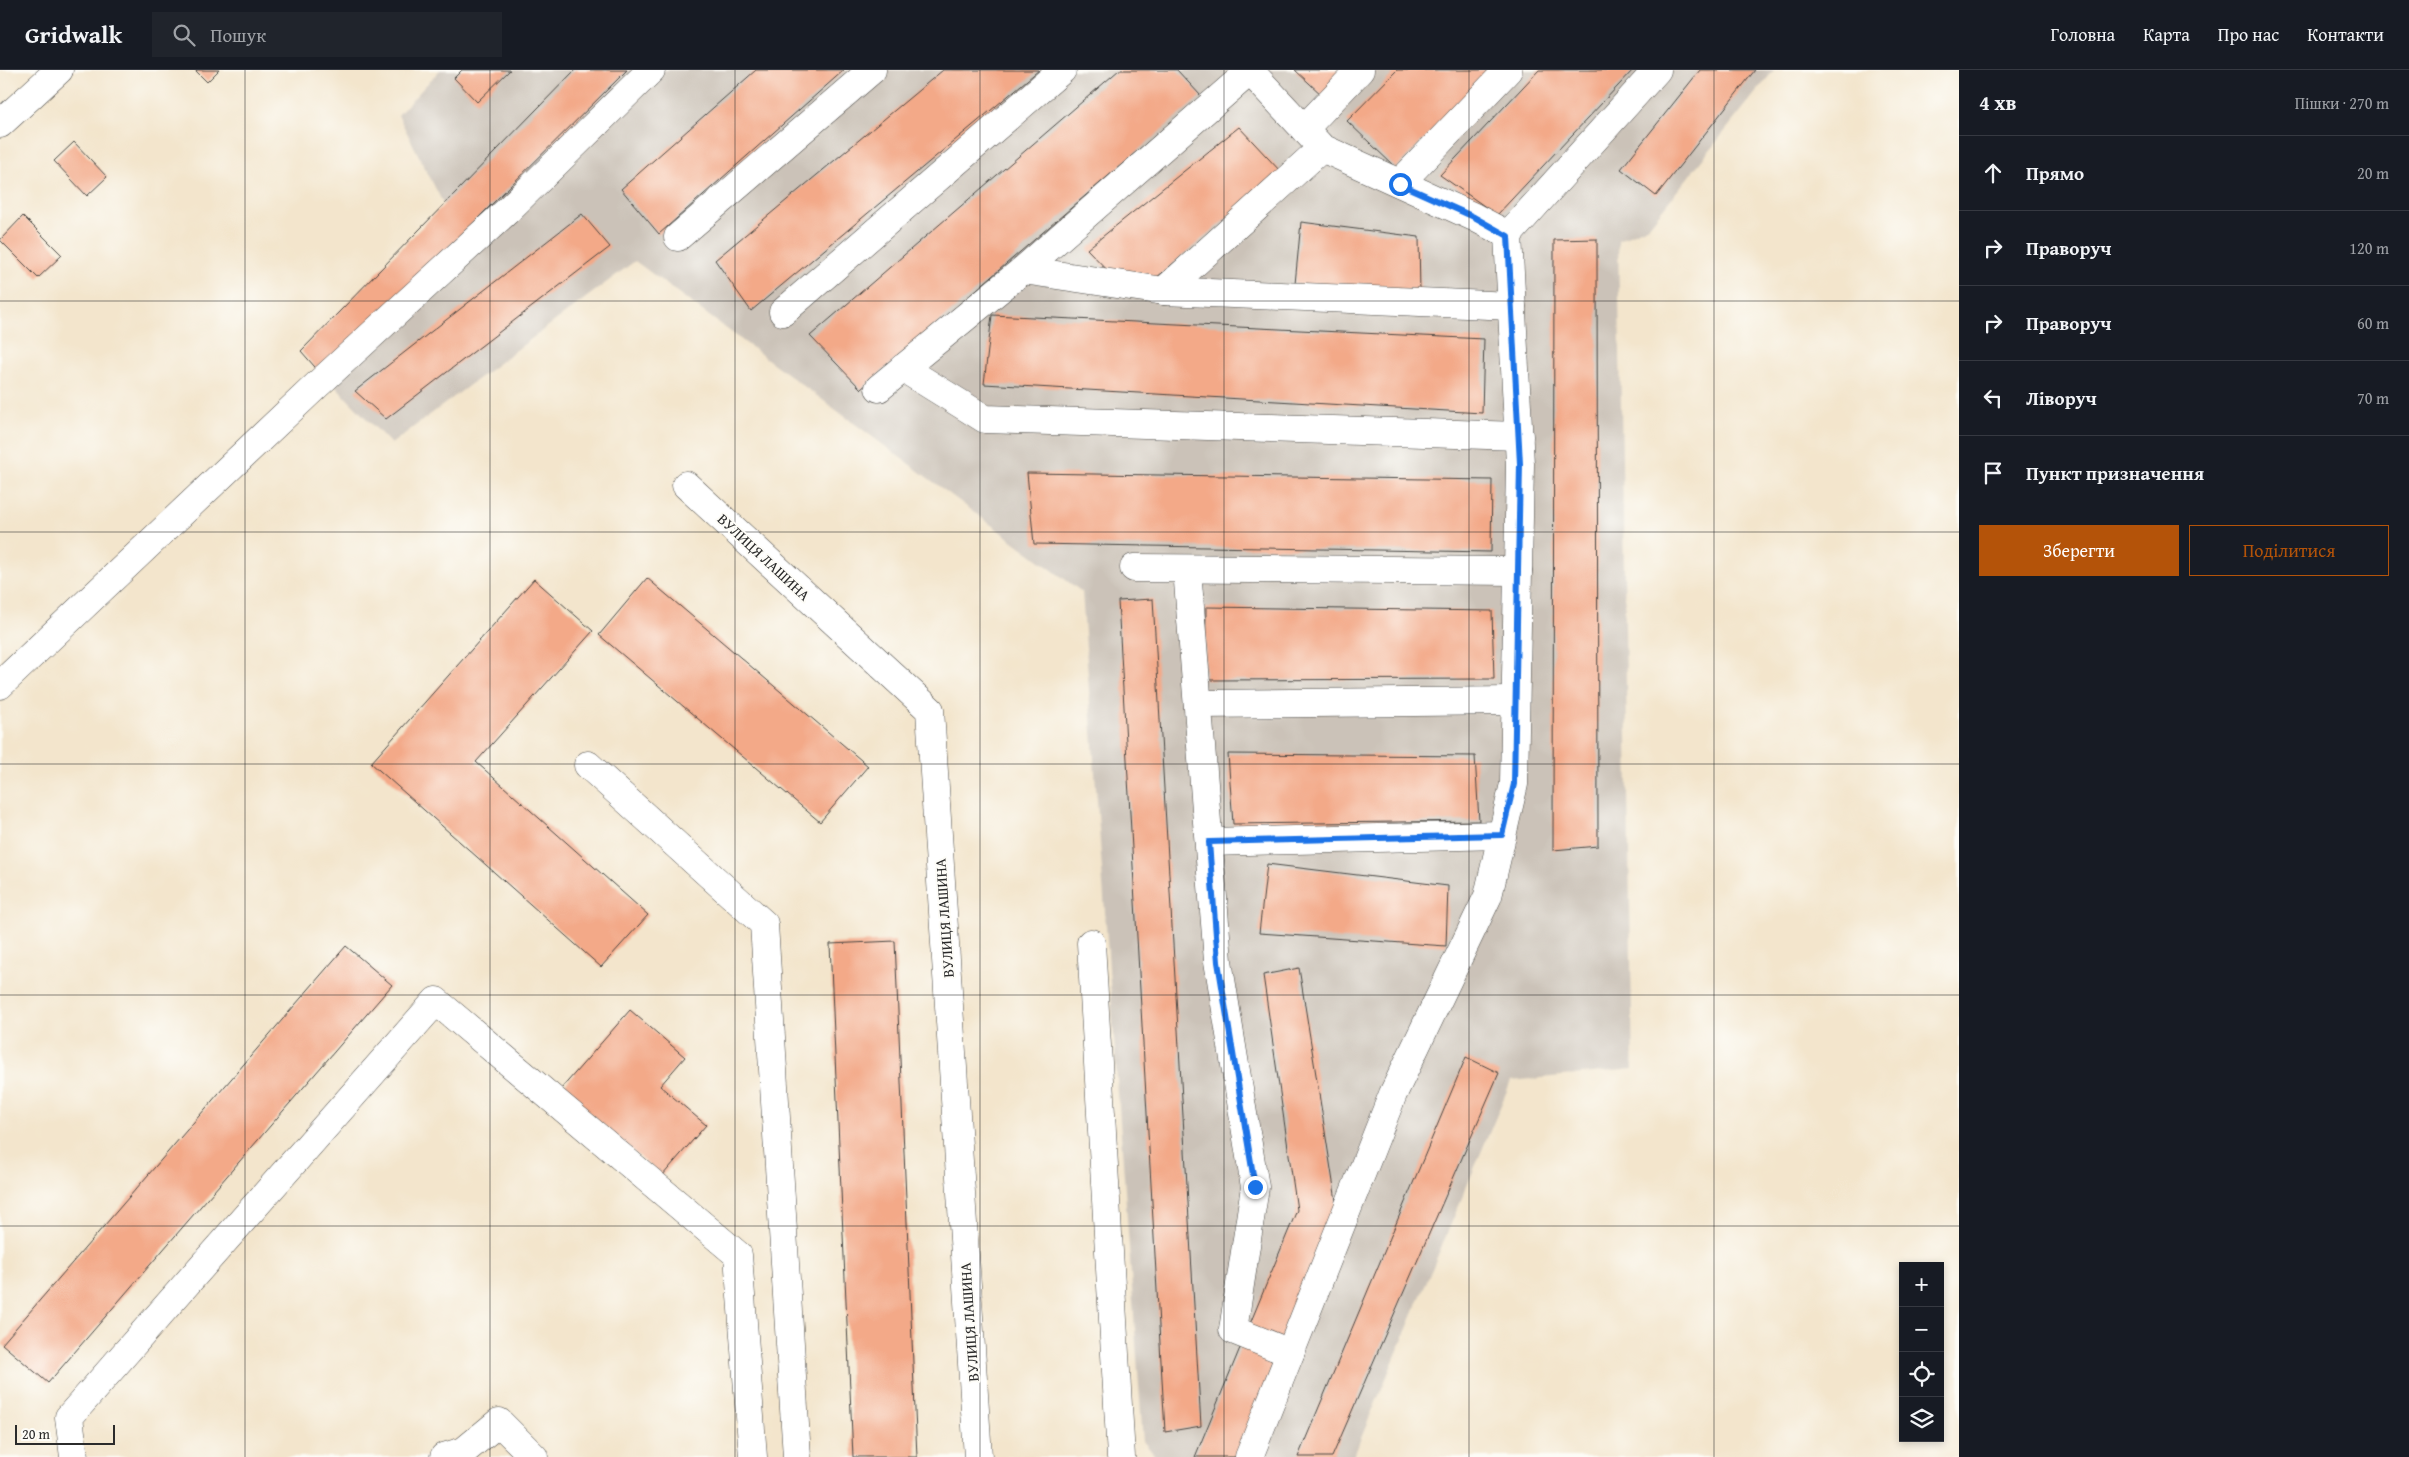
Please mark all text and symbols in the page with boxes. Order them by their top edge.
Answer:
search box [152,12,502,57]
text: Gridwalk [25,17,122,52]
icon: search [170,21,198,49]
text: Пошук [210,21,266,49]
text: Головна [2050,21,2115,48]
text: Карта [2143,21,2190,48]
text: Про нас [2218,21,2279,48]
text: Контакти [2307,21,2384,48]
text: 4 хв [1979,87,2017,118]
text: Пішки · 270 m [2295,91,2389,115]
icon: ahead [1979,159,2007,187]
text: Прямо [2026,159,2084,187]
text: 20 m [2357,161,2389,185]
route start [1389,173,1412,196]
icon: right [1979,234,2007,262]
text: Праворуч [2026,234,2111,262]
text: 120 m [2349,236,2389,260]
icon: right [1979,309,2007,337]
text: Праворуч [2026,309,2111,337]
text: 60 m [2357,311,2389,335]
icon: left [1979,384,2007,412]
text: Ліворуч [2026,384,2097,412]
text: 70 m [2357,386,2389,410]
icon: arrive [1979,459,2007,487]
text: Пункт призначення [2026,459,2204,487]
street label: ВУЛИЦЯ ЛАШИНА [713,509,815,605]
button: Зберегти [1979,525,2179,576]
button: Поділитися [2189,525,2389,576]
street label: ВУЛИЦЯ ЛАШИНА [929,858,959,978]
route end [1244,1176,1267,1199]
street label: ВУЛИЦЯ ЛАШИНА [954,1262,984,1382]
map controls [1899,1262,1944,1442]
button: + [1899,1262,1944,1307]
button: − [1899,1307,1944,1352]
button: locate [1899,1352,1944,1397]
button: layers [1899,1397,1944,1442]
scale bar [15,1422,115,1445]
text: 20 m [22,1424,50,1444]

